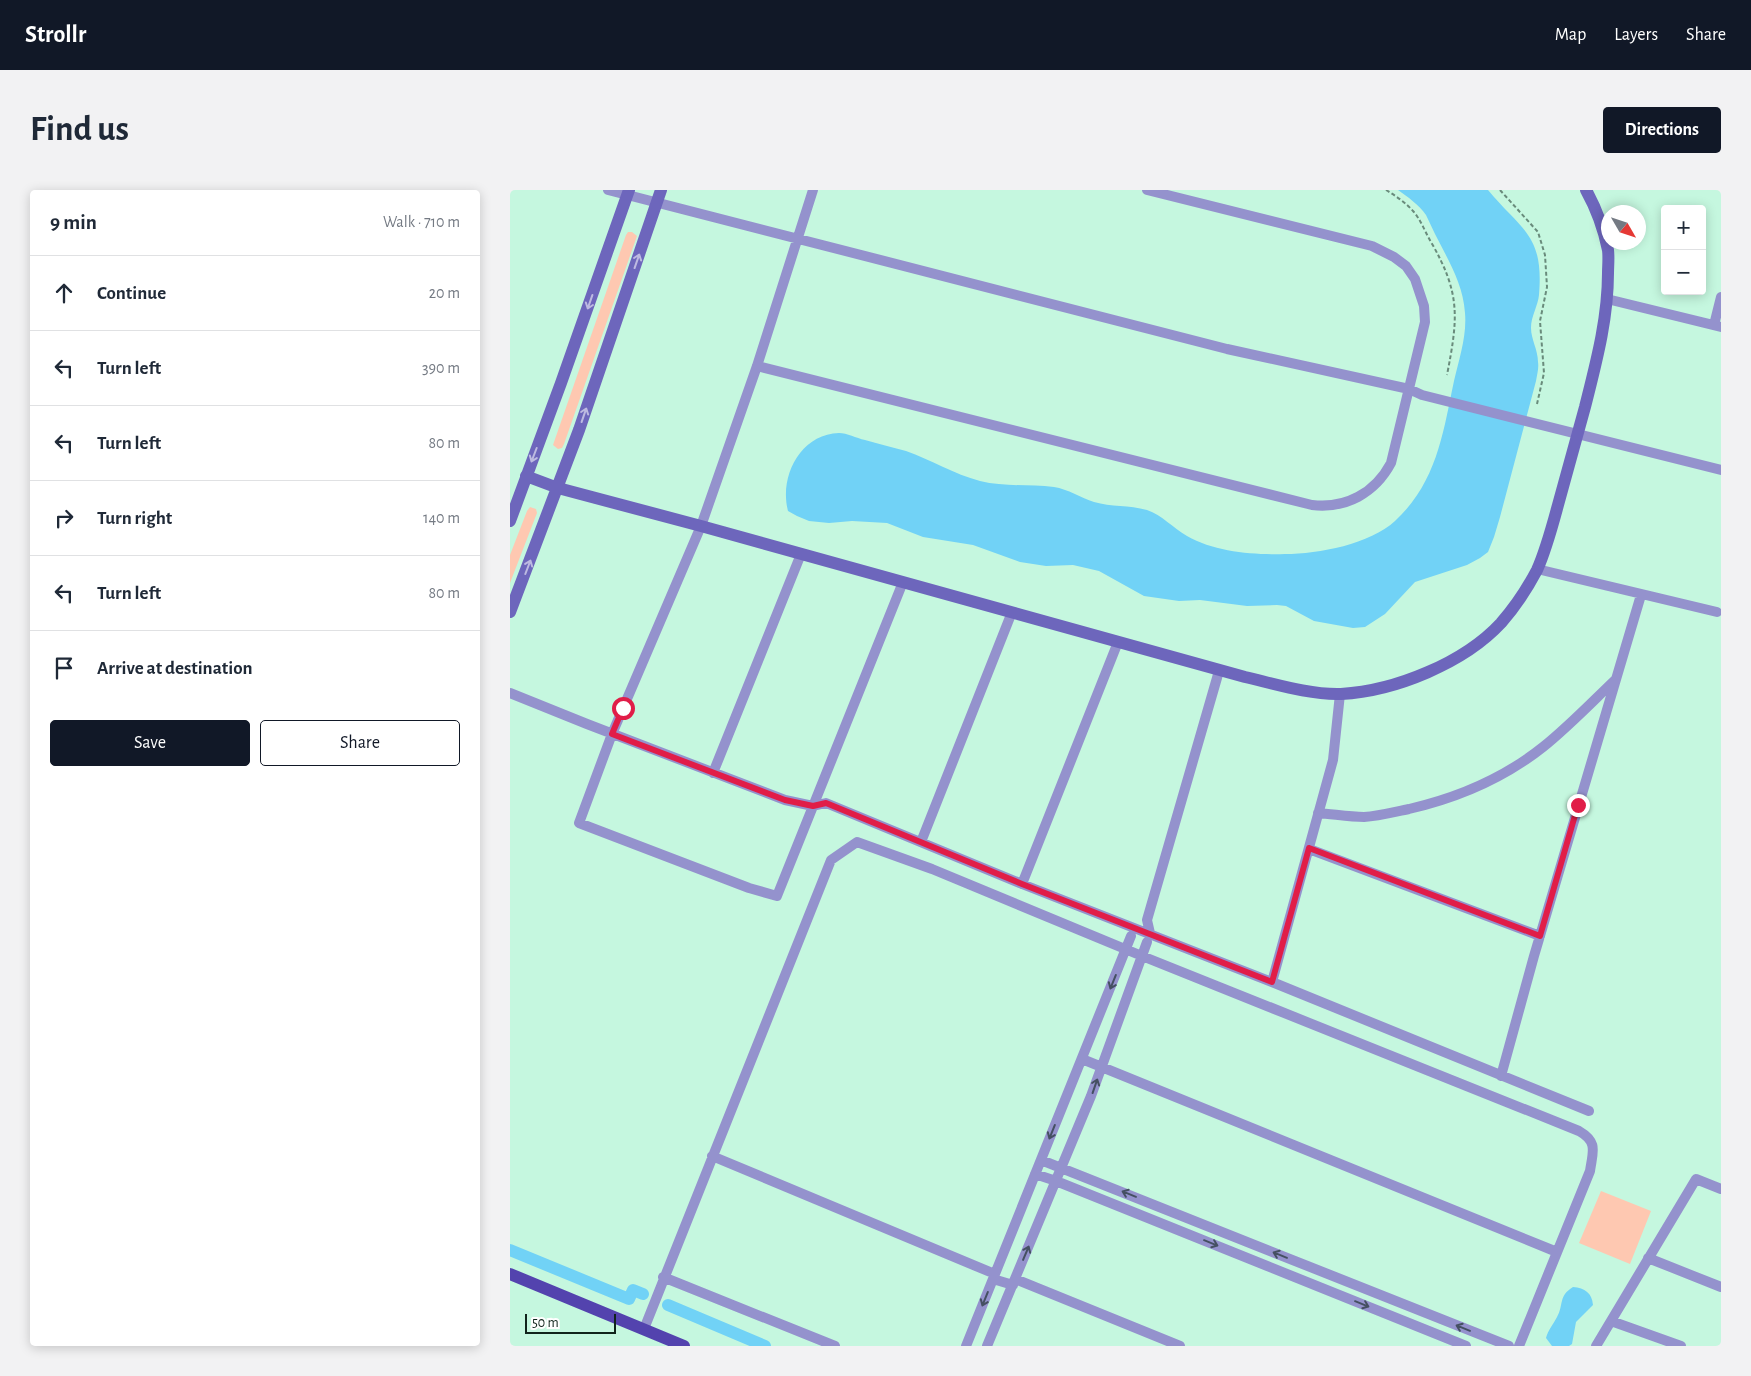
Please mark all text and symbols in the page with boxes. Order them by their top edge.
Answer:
text: Strollr [25,23,86,47]
text: Map [1555,26,1586,44]
text: Layers [1614,26,1658,44]
text: Share [1686,26,1726,44]
button: Directions [1603,107,1721,153]
text: Find us [30,112,129,147]
north arrow [1601,205,1646,250]
map controls [1661,205,1706,295]
button: + [1661,205,1706,250]
text: 9 min [50,212,97,233]
text: Walk · 710 m [383,214,460,230]
button: − [1661,250,1706,295]
one-way arrow [633,253,643,269]
icon: ahead [50,279,78,307]
text: Continue [97,284,166,303]
text: 20 m [429,285,460,301]
one-way arrow [585,294,594,309]
icon: left [50,354,78,382]
text: Turn left [97,359,161,378]
text: 390 m [422,360,460,376]
one-way arrow [580,407,590,423]
icon: left [50,429,78,457]
text: Turn left [97,434,161,453]
text: 80 m [429,435,460,451]
one-way arrow [529,447,539,462]
icon: right [50,504,78,532]
text: Turn right [97,509,172,528]
text: 140 m [423,510,460,526]
one-way arrow [523,560,533,575]
icon: left [50,579,78,607]
text: Turn left [97,584,161,603]
text: 80 m [429,585,460,601]
icon: arrive [50,654,78,682]
text: Arrive at destination [97,659,253,678]
route start [612,697,635,720]
button: Save [50,720,250,766]
button: Share [260,720,460,766]
route end [1567,794,1590,817]
one-way arrow [1108,974,1118,989]
one-way arrow [1090,1078,1100,1094]
one-way arrow [1047,1124,1057,1139]
one-way arrow [1122,1189,1137,1199]
one-way arrow [1203,1239,1218,1249]
one-way arrow [1023,1245,1032,1260]
one-way arrow [1273,1249,1288,1259]
one-way arrow [979,1291,989,1306]
one-way arrow [1353,1300,1369,1309]
scale bar [525,1311,616,1334]
text: 50 m [532,1316,559,1330]
one-way arrow [1456,1323,1471,1332]

